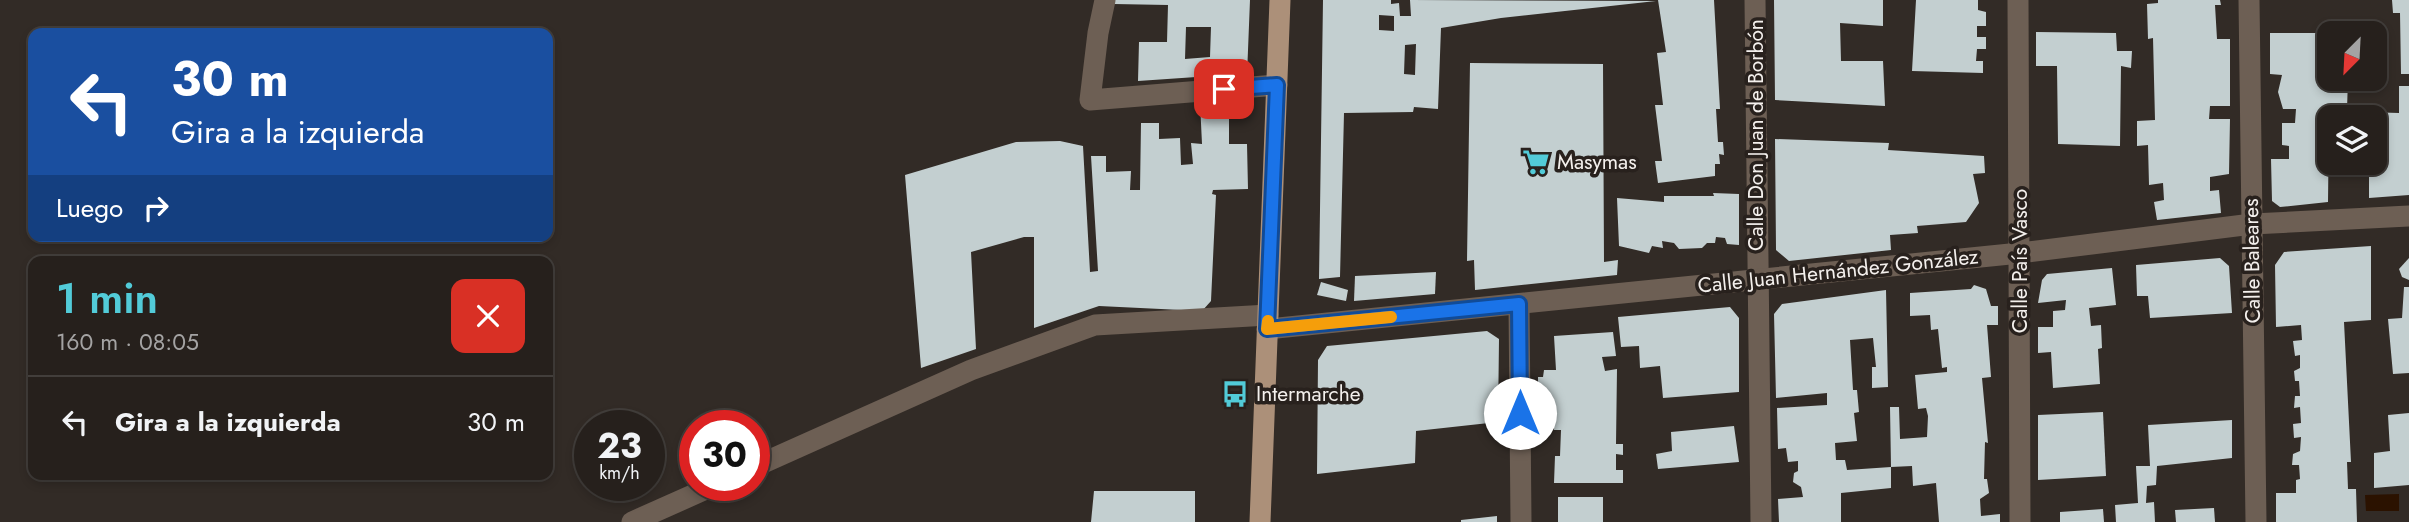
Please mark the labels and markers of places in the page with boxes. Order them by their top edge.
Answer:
pin [1194,59,1254,119]
supermarket icon: Masymas [1521,147,1551,177]
place label: Masymas [1557,147,1637,177]
bus stop icon: Intermarche [1220,379,1250,409]
place label: Intermarche [1256,379,1361,409]

